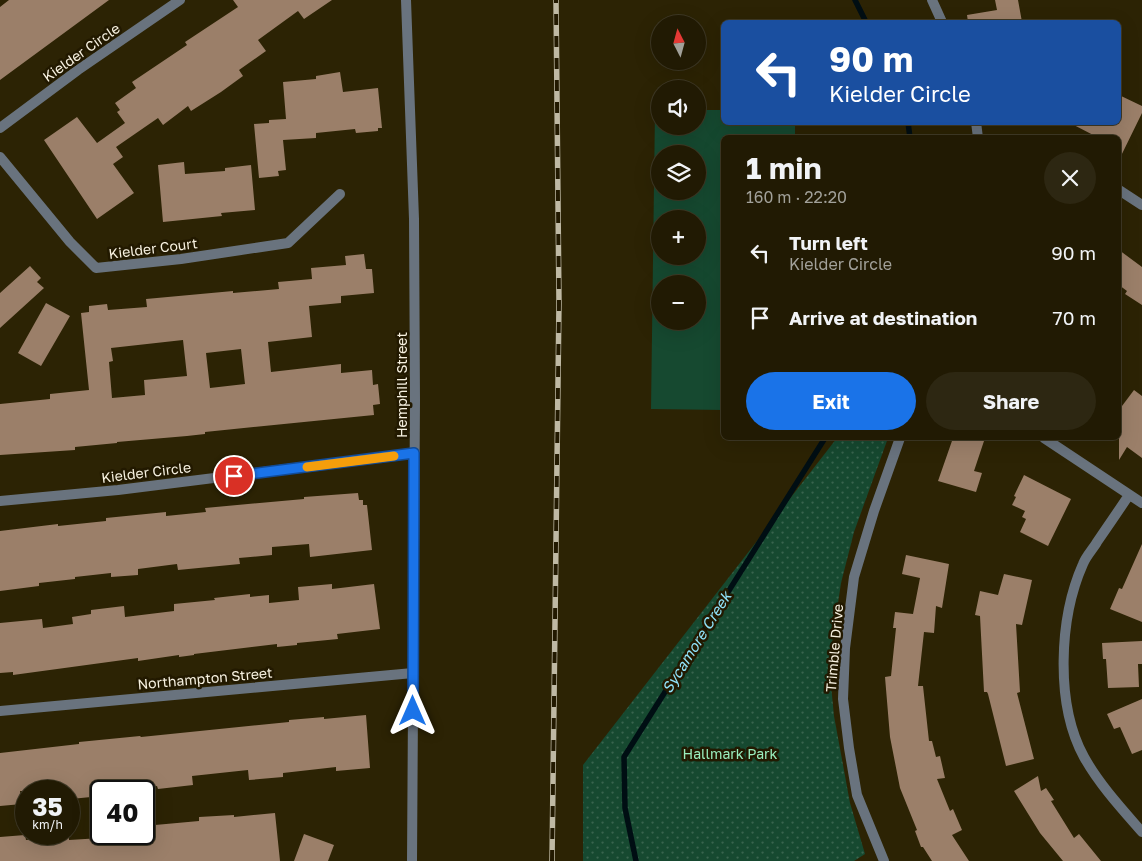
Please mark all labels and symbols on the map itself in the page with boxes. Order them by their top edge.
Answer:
north arrow [651,15,706,70]
street label: Kielder Circle [39,19,123,85]
street label: Kielder Court [108,234,198,262]
street label: Hemphill Street [393,332,410,438]
pin [213,455,255,497]
street label: Kielder Circle [100,458,192,486]
water label: Sycamore Creek [658,587,736,697]
street label: Trimble Drive [822,603,846,693]
street label: Northampton Street [137,664,273,692]
position arrow [386,684,438,736]
park label: Hallmark Park [683,745,778,762]
speed limit sign: 40 [90,780,155,845]

